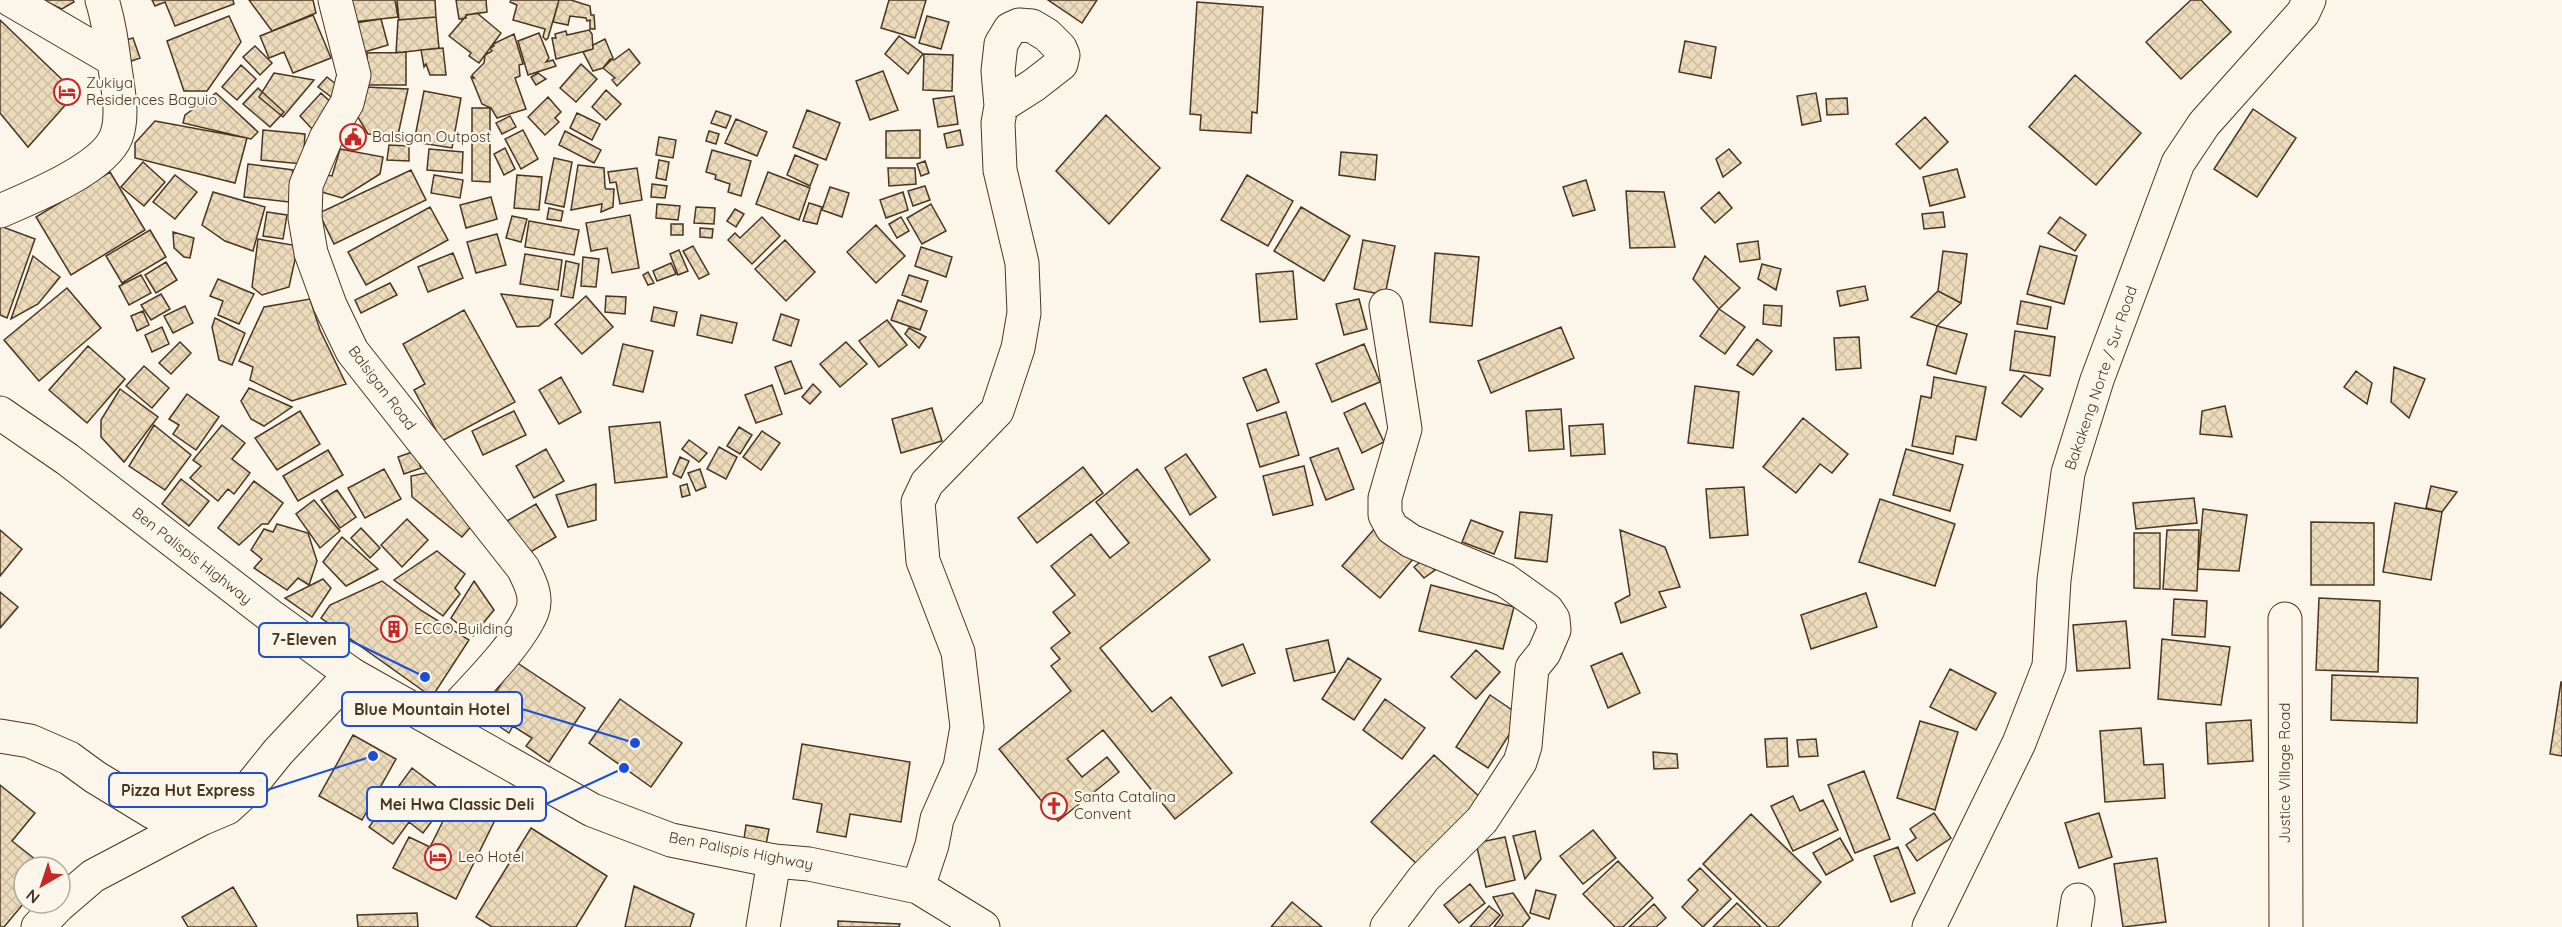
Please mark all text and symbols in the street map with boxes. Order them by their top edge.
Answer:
place label: Zukiya Residences Baguio [86,73,217,109]
hotel icon: Zukiya Residences Baguio [52,77,82,107]
public building icon: Balsigan Outpost [338,122,368,152]
place label: Balsigan Outpost [372,127,491,146]
street label: Bakakeng Norte / Sur Road [2060,283,2141,472]
street label: Balsigan Road [344,342,420,434]
street label: Ben Palispis Highway [129,503,256,608]
building icon: ECCO Building [379,614,409,644]
place label: ECCO Building [414,619,513,638]
callout: 7-Eleven [259,623,349,657]
text: 7-Eleven [271,629,337,649]
callout: Blue Mountain Hotel [342,692,522,726]
text: Blue Mountain Hotel [354,699,510,719]
street label: Justice Village Road [2275,703,2294,843]
callout: Pizza Hut Express [109,773,267,807]
text: Pizza Hut Express [121,780,255,800]
callout: Mei Hwa Classic Deli [367,787,546,821]
place label: Santa Catalina Convent [1074,787,1176,823]
church icon: Santa Catalina Convent [1039,791,1069,821]
text: Mei Hwa Classic Deli [380,794,534,814]
street label: Ben Palispis Highway [667,827,815,874]
hotel icon: Leo Hotel [423,842,453,872]
place label: Leo Hotel [458,847,524,866]
north arrow [12,855,72,915]
text: N [22,885,43,908]

